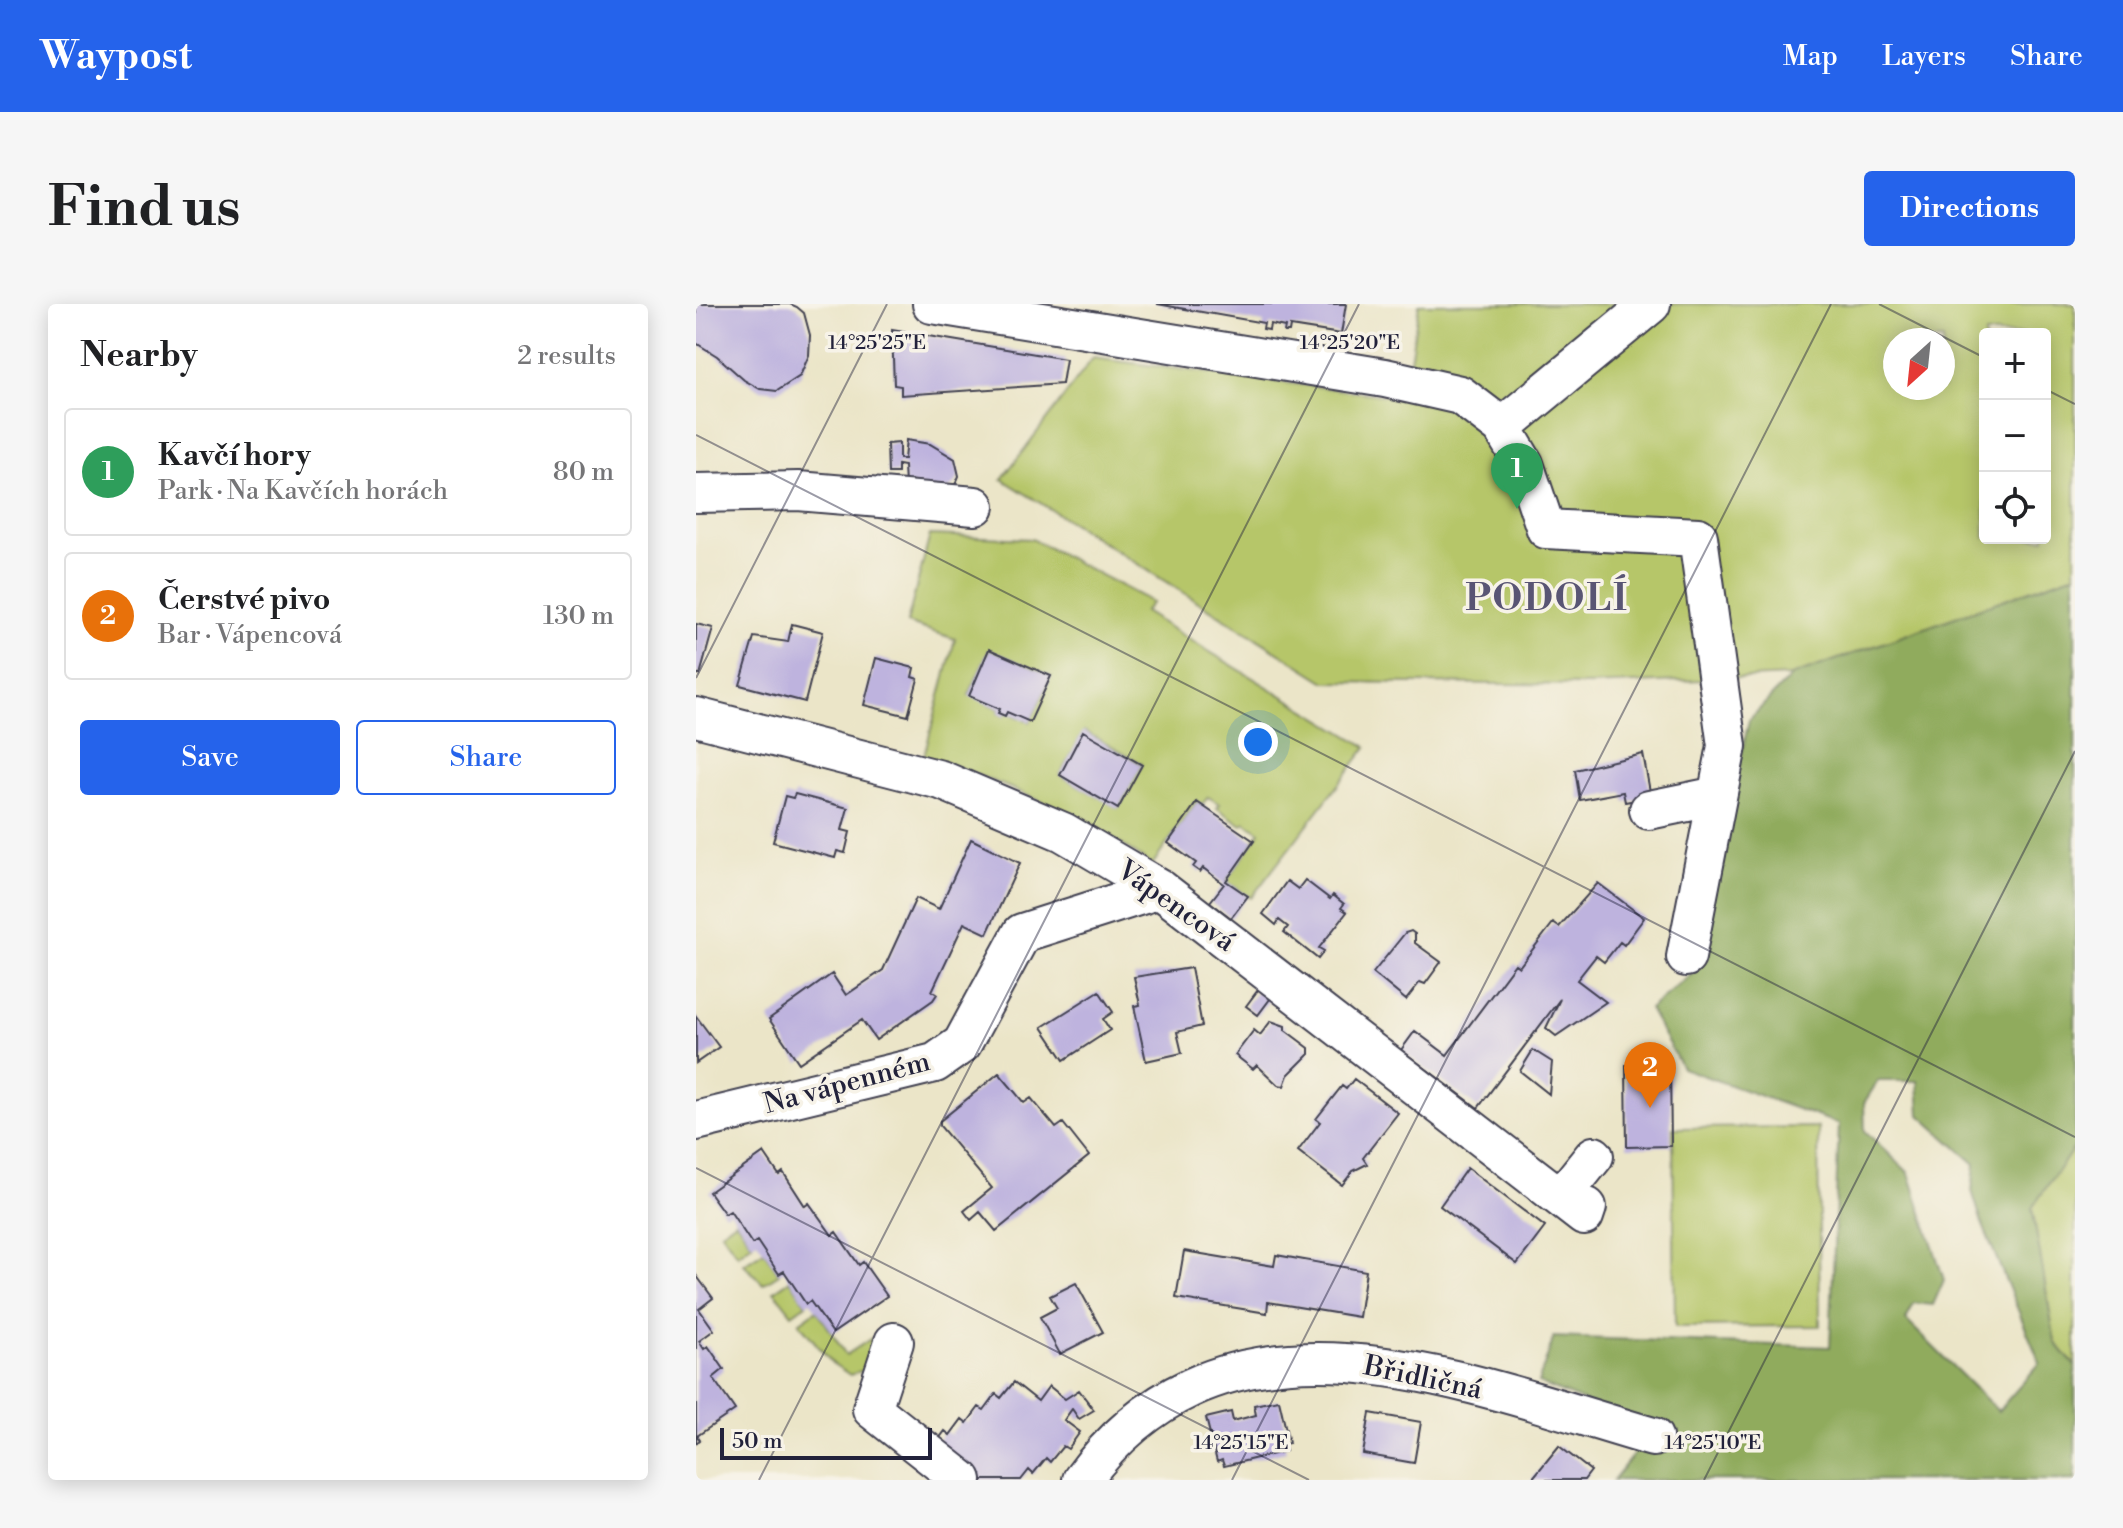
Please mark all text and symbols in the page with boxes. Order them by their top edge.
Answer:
text: Waypost [40,33,192,80]
text: Map [1783,39,1838,74]
text: Layers [1882,39,1966,74]
text: Share [2010,39,2083,74]
button: Directions [1864,171,2075,246]
text: Find us [48,173,241,243]
north arrow [1883,328,1955,400]
map controls [1979,328,2051,544]
button: + [1979,328,2051,400]
text: 14°25'25"E [828,331,926,356]
text: 14°25'20"E [1300,331,1400,356]
text: Nearby [80,335,198,377]
text: 2 results [517,340,616,372]
button: − [1979,400,2051,472]
text: Kavčí hory [158,437,311,475]
pin: 1 [1491,443,1543,509]
text: 1 [102,456,114,488]
text: 80 m [553,456,614,488]
button: locate [1979,472,2051,544]
text: Park · Na Kavčích horách [158,475,448,507]
district label: PODOLÍ [1465,574,1629,622]
text: Čerstvé pivo [158,581,330,619]
text: 2 [100,600,116,632]
text: 130 m [543,600,614,632]
text: Bar · Vápencová [158,619,342,651]
button: Save [80,720,340,795]
button: Share [356,720,616,795]
your location [1238,722,1278,762]
street label: Vápencová [1109,852,1242,960]
pin: 2 [1624,1042,1676,1108]
street label: Na vápenném [760,1044,934,1122]
street label: Břidličná [1360,1348,1486,1408]
scale bar [720,1424,932,1460]
text: 50 m [732,1428,783,1455]
text: 14°25'15"E [1193,1431,1289,1456]
text: 14°25'10"E [1665,1431,1761,1456]

